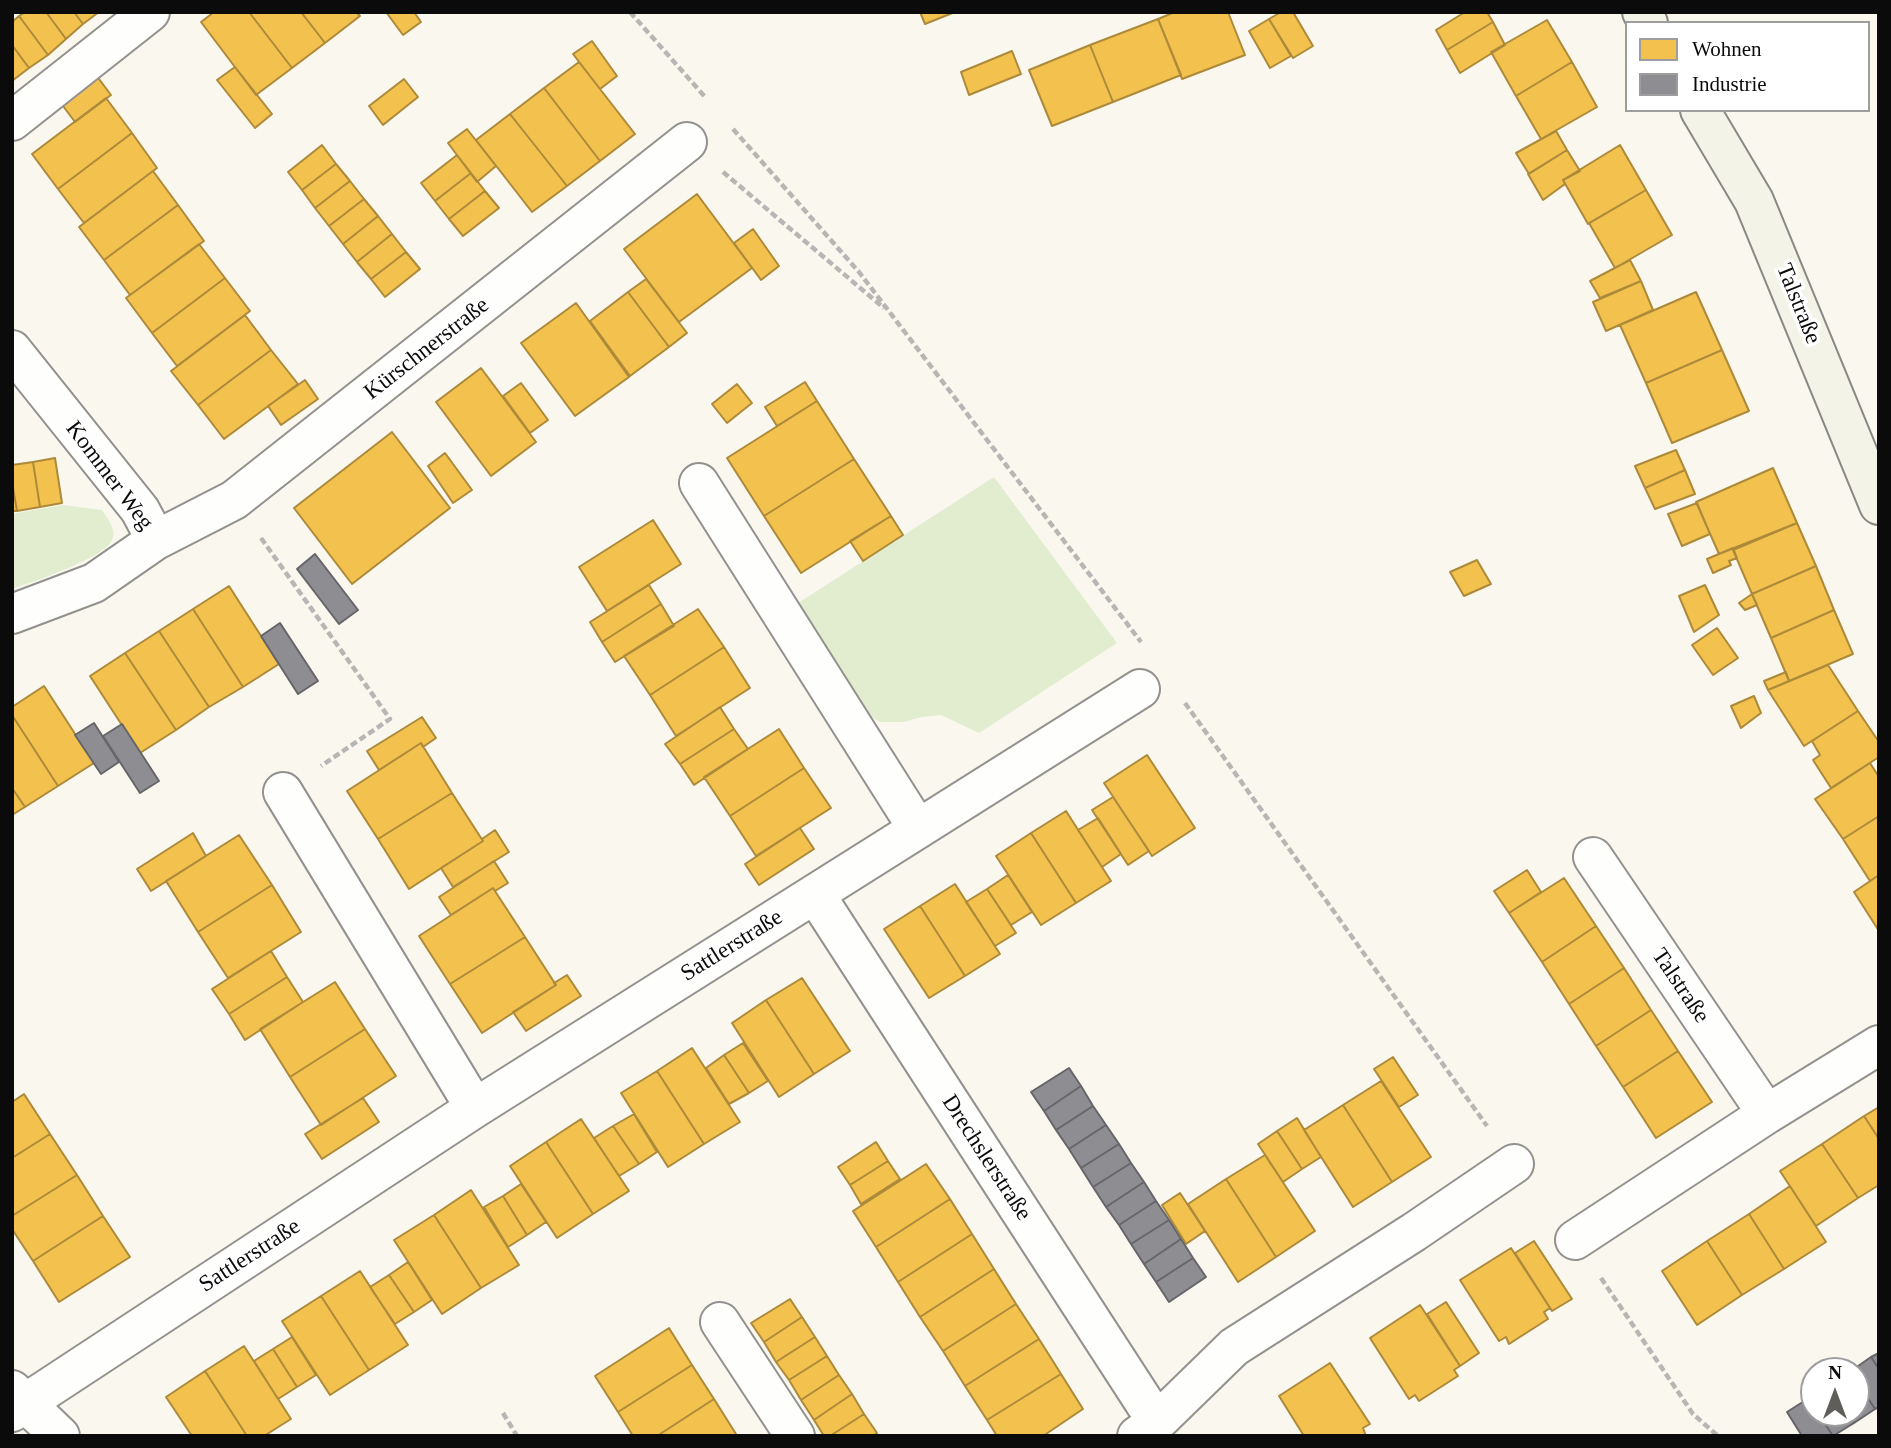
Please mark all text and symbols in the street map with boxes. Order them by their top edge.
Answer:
legend [1625,21,1870,112]
text: Wohnen [1692,37,1761,61]
text: Industrie [1692,72,1767,96]
street label: Talstraße [1769,260,1827,348]
street label: Kürschnerstraße [359,292,495,406]
street label: Kommer Weg [59,416,159,536]
street label: Sattlerstraße [676,904,788,988]
street label: Talstraße [1645,943,1715,1029]
street label: Drechslerstraße [935,1090,1037,1226]
street label: Sattlerstraße [194,1213,306,1299]
north arrow [1800,1357,1870,1427]
text: N [1828,1362,1842,1383]

